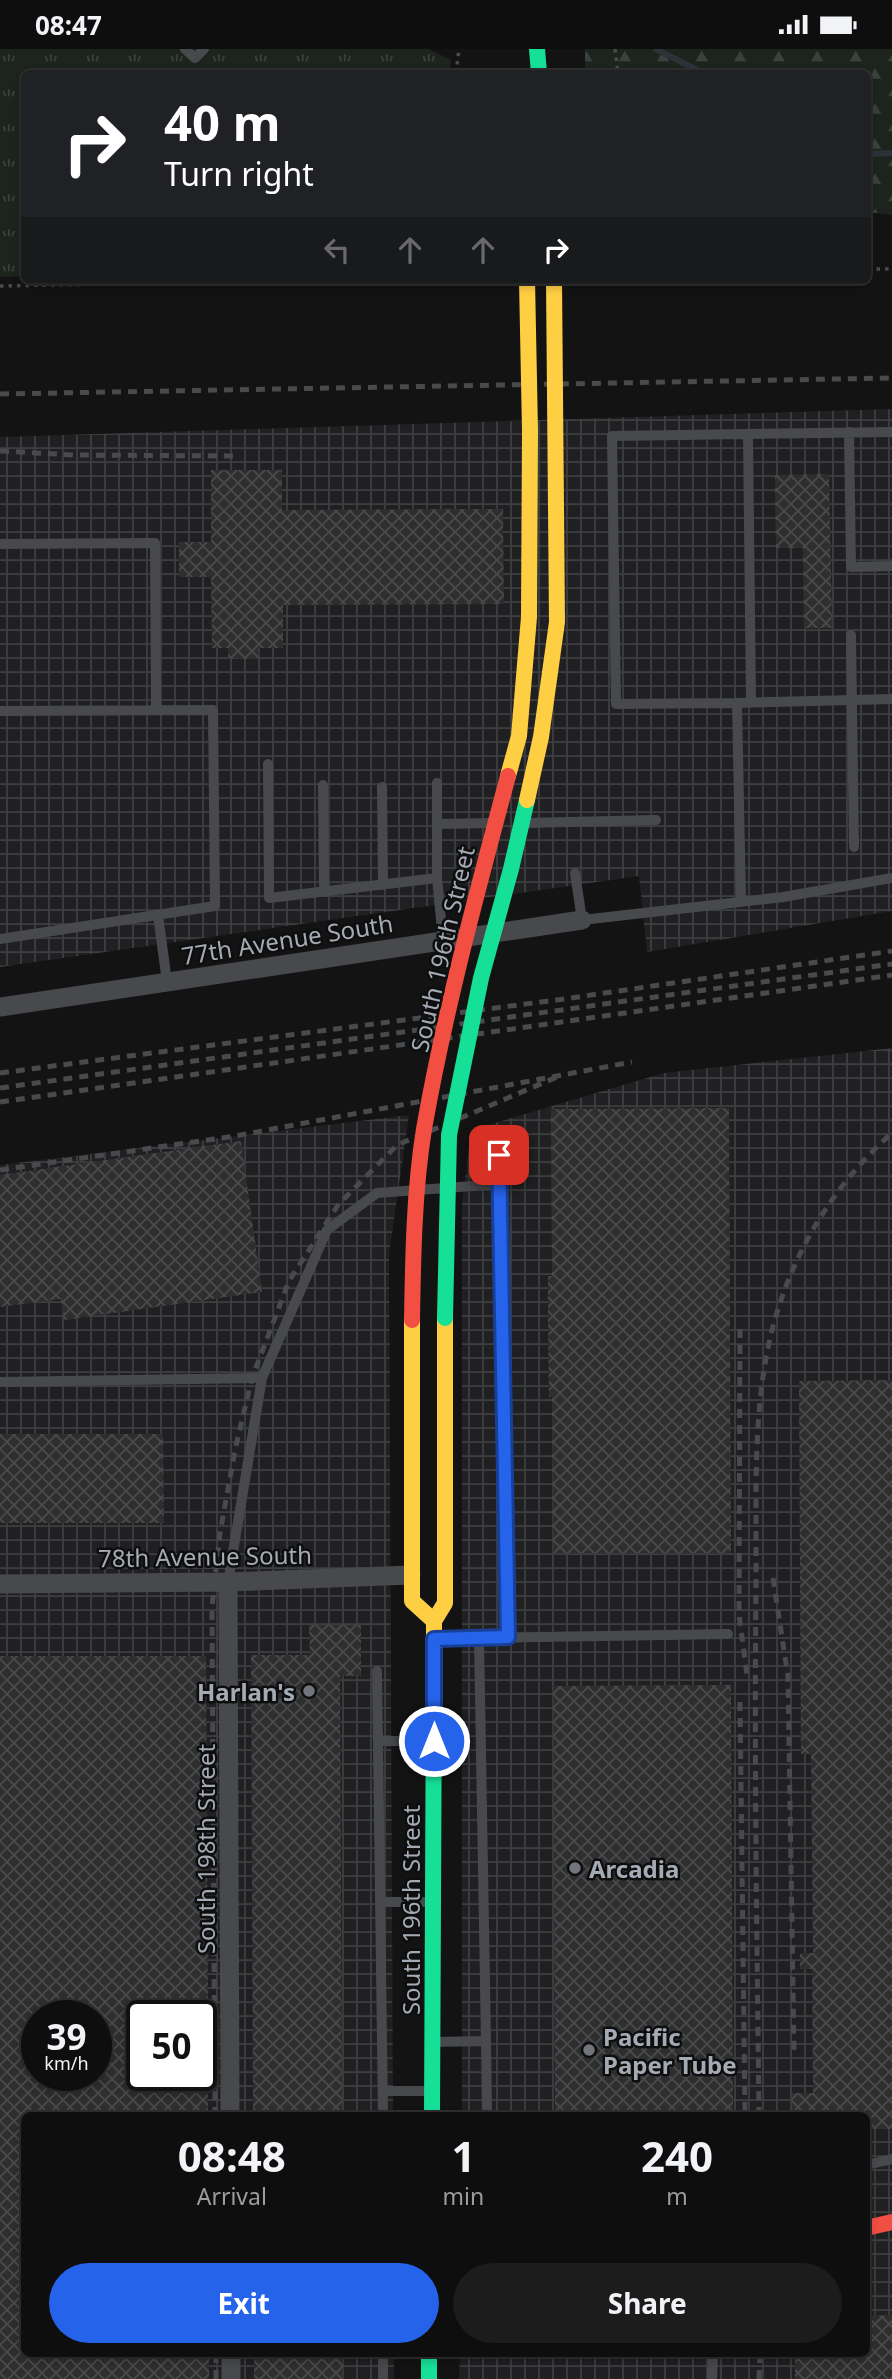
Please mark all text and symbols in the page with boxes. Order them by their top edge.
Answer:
text: 08:47 [35,7,102,43]
text: 40 m [164,89,281,155]
icon: right [49,98,140,189]
text: Turn right [164,152,314,195]
icon: left [318,231,356,269]
icon: ahead [391,231,429,269]
icon: ahead [464,231,502,269]
icon: right [537,231,575,269]
street label: South 196th Street [402,843,482,1055]
street label: 77th Avenue South [179,906,395,972]
pin [469,1125,529,1185]
icon: arrive [480,1136,518,1174]
street label: 78th Avenue South [98,1538,312,1574]
place label: Harlan's [197,1675,295,1708]
marker: Harlan's [301,1683,317,1699]
position arrow [397,1704,471,1778]
street label: South 198th Street [189,1744,222,1954]
street label: South 196th Street [394,1805,427,2015]
place label: Arcadia [589,1852,679,1885]
marker: Arcadia [567,1860,583,1876]
speed limit sign: 50 [126,2000,217,2091]
text: 39 [46,2013,87,2060]
place label: Pacific Paper Tube [603,2020,737,2081]
marker: Pacific Paper Tube [581,2042,597,2058]
text: km/h [44,2051,89,2075]
text: 08:48 [178,2127,286,2184]
text: 1 [451,2127,475,2184]
text: 240 [641,2127,713,2184]
text: Arrival [197,2180,267,2212]
text: min [443,2180,484,2212]
text: m [666,2180,688,2212]
button: Exit [49,2263,439,2343]
button: Share [453,2263,842,2343]

